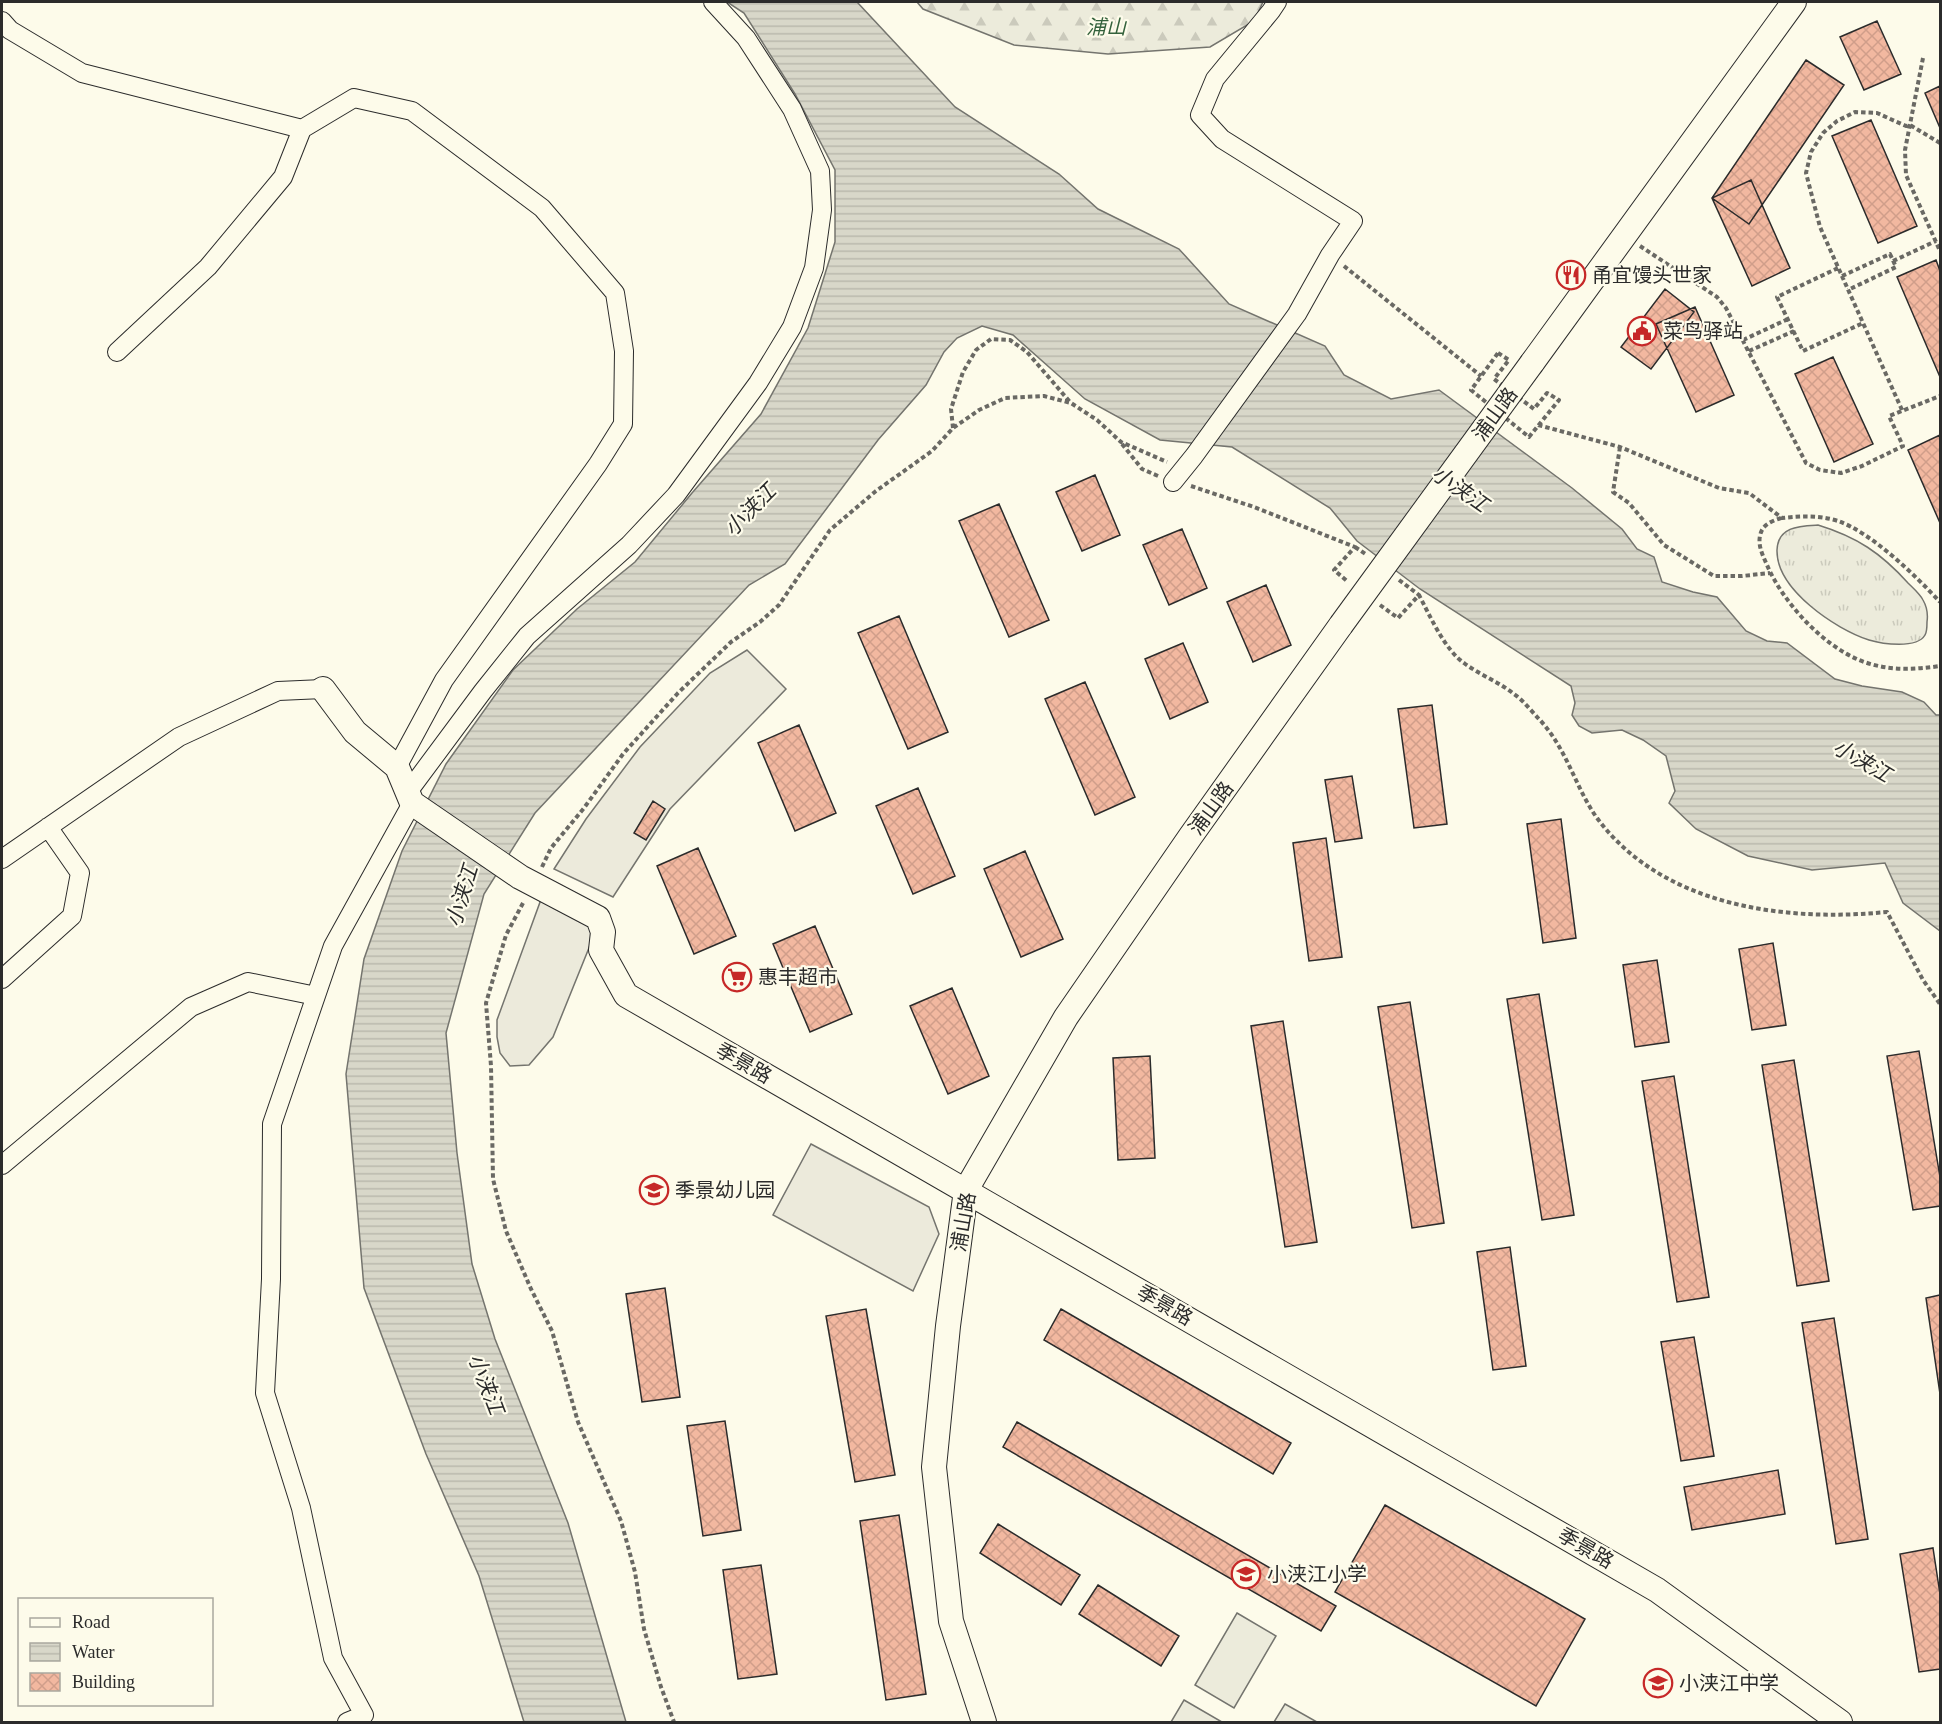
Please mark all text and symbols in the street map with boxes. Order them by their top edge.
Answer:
park label: 浦山 [1086,16,1128,38]
restaurant icon: 甬宜馒头世家 [1555,259,1587,291]
place label: 甬宜馒头世家 [1592,264,1712,286]
public building icon: 菜鸟驿站 [1626,315,1658,347]
place label: 菜鸟驿站 [1663,320,1743,342]
street label: 浦山路 [1468,383,1522,445]
water label: 小浃江 [1427,461,1494,518]
water label: 小浃江 [719,478,782,541]
water label: 小浃江 [1829,735,1897,788]
street label: 浦山路 [1184,777,1238,839]
water label: 小浃江 [441,860,483,930]
supermarket icon: 惠丰超市 [721,961,753,993]
place label: 惠丰超市 [758,966,838,988]
street label: 季景路 [713,1038,775,1088]
school or university icon: 季景幼儿园 [638,1174,670,1206]
place label: 季景幼儿园 [675,1179,775,1201]
street label: 浦山路 [947,1191,979,1253]
street label: 季景路 [1134,1280,1196,1330]
water label: 小浃江 [464,1350,509,1420]
street label: 季景路 [1555,1523,1617,1573]
school or university icon: 小浃江小学 [1230,1558,1262,1590]
place label: 小浃江小学 [1267,1563,1367,1585]
legend [18,1598,213,1706]
text: Road [72,1612,110,1632]
text: Water [72,1642,115,1662]
school or university icon: 小浃江中学 [1642,1667,1674,1699]
text: Building [72,1672,135,1692]
place label: 小浃江中学 [1679,1672,1779,1694]

